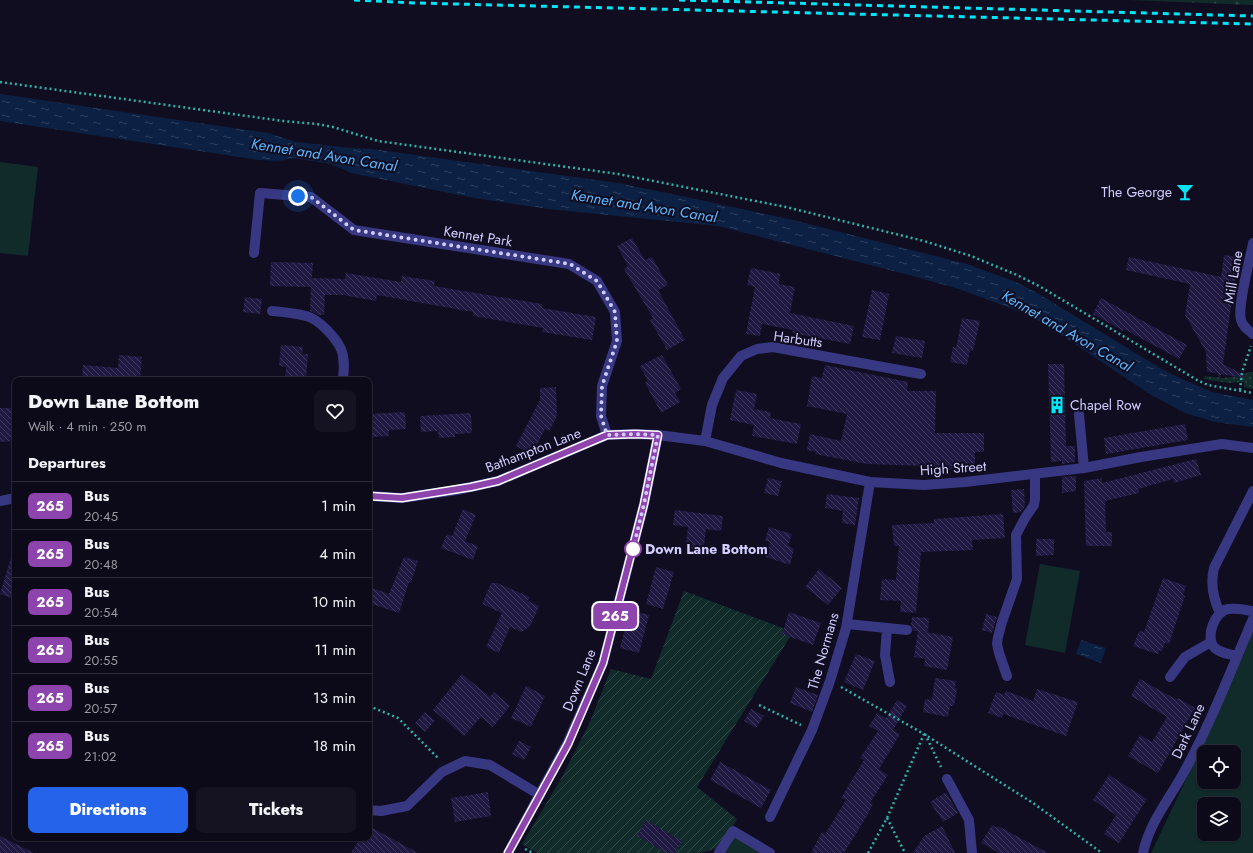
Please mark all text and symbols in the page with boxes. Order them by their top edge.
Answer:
water label: Kennet and Avon Canal [249,133,399,178]
place label: The George [1101,182,1172,202]
bar icon: The George [1175,182,1195,202]
water label: Kennet and Avon Canal [569,184,719,229]
your location [288,186,308,206]
street label: Kennet Park [442,221,515,251]
street label: Mill Lane [1219,249,1247,305]
water label: Kennet and Avon Canal [998,285,1137,378]
street label: Harbutts [772,326,824,352]
text: Down Lane Bottom [28,388,199,415]
button: heart [314,390,356,432]
building icon: Chapel Row [1047,395,1067,415]
place label: Chapel Row [1070,395,1142,415]
text: Walk · 4 min · 250 m [28,417,146,436]
street label: Bathampton Lane [482,423,584,477]
text: Departures [28,452,106,474]
street label: High Street [919,456,988,480]
text: Bus [84,485,109,507]
text: 1 min [321,495,356,517]
text: 265 [36,496,64,516]
text: 20:45 [84,507,118,526]
text: Bus [84,533,109,555]
place label: Down Lane Bottom [645,539,768,559]
marker: Down Lane Bottom [624,540,642,558]
text: 4 min [319,543,356,565]
text: 265 [36,544,64,564]
text: 20:48 [84,555,118,574]
text: Bus [84,581,109,603]
text: 10 min [312,591,356,613]
text: 265 [36,592,64,612]
text: 20:54 [84,603,118,622]
line badge: 265 [592,603,638,629]
text: 265 [601,606,629,626]
street label: The Normans [802,610,844,692]
text: Bus [84,629,109,651]
text: 11 min [315,639,356,661]
text: 265 [36,640,64,660]
street label: Down Lane [557,646,601,714]
text: 20:55 [84,651,118,670]
text: Bus [84,677,109,699]
text: 13 min [313,687,356,709]
text: 265 [36,688,64,708]
text: 20:57 [84,699,117,718]
street label: Dark Lane [1166,700,1210,762]
text: Bus [84,725,109,747]
text: 18 min [313,735,356,757]
text: 265 [36,736,64,756]
map controls [1197,745,1241,841]
button: locate [1197,745,1241,789]
text: 21:02 [84,747,116,766]
button: Directions [28,787,188,833]
button: Tickets [196,787,356,833]
button: layers [1197,797,1241,841]

